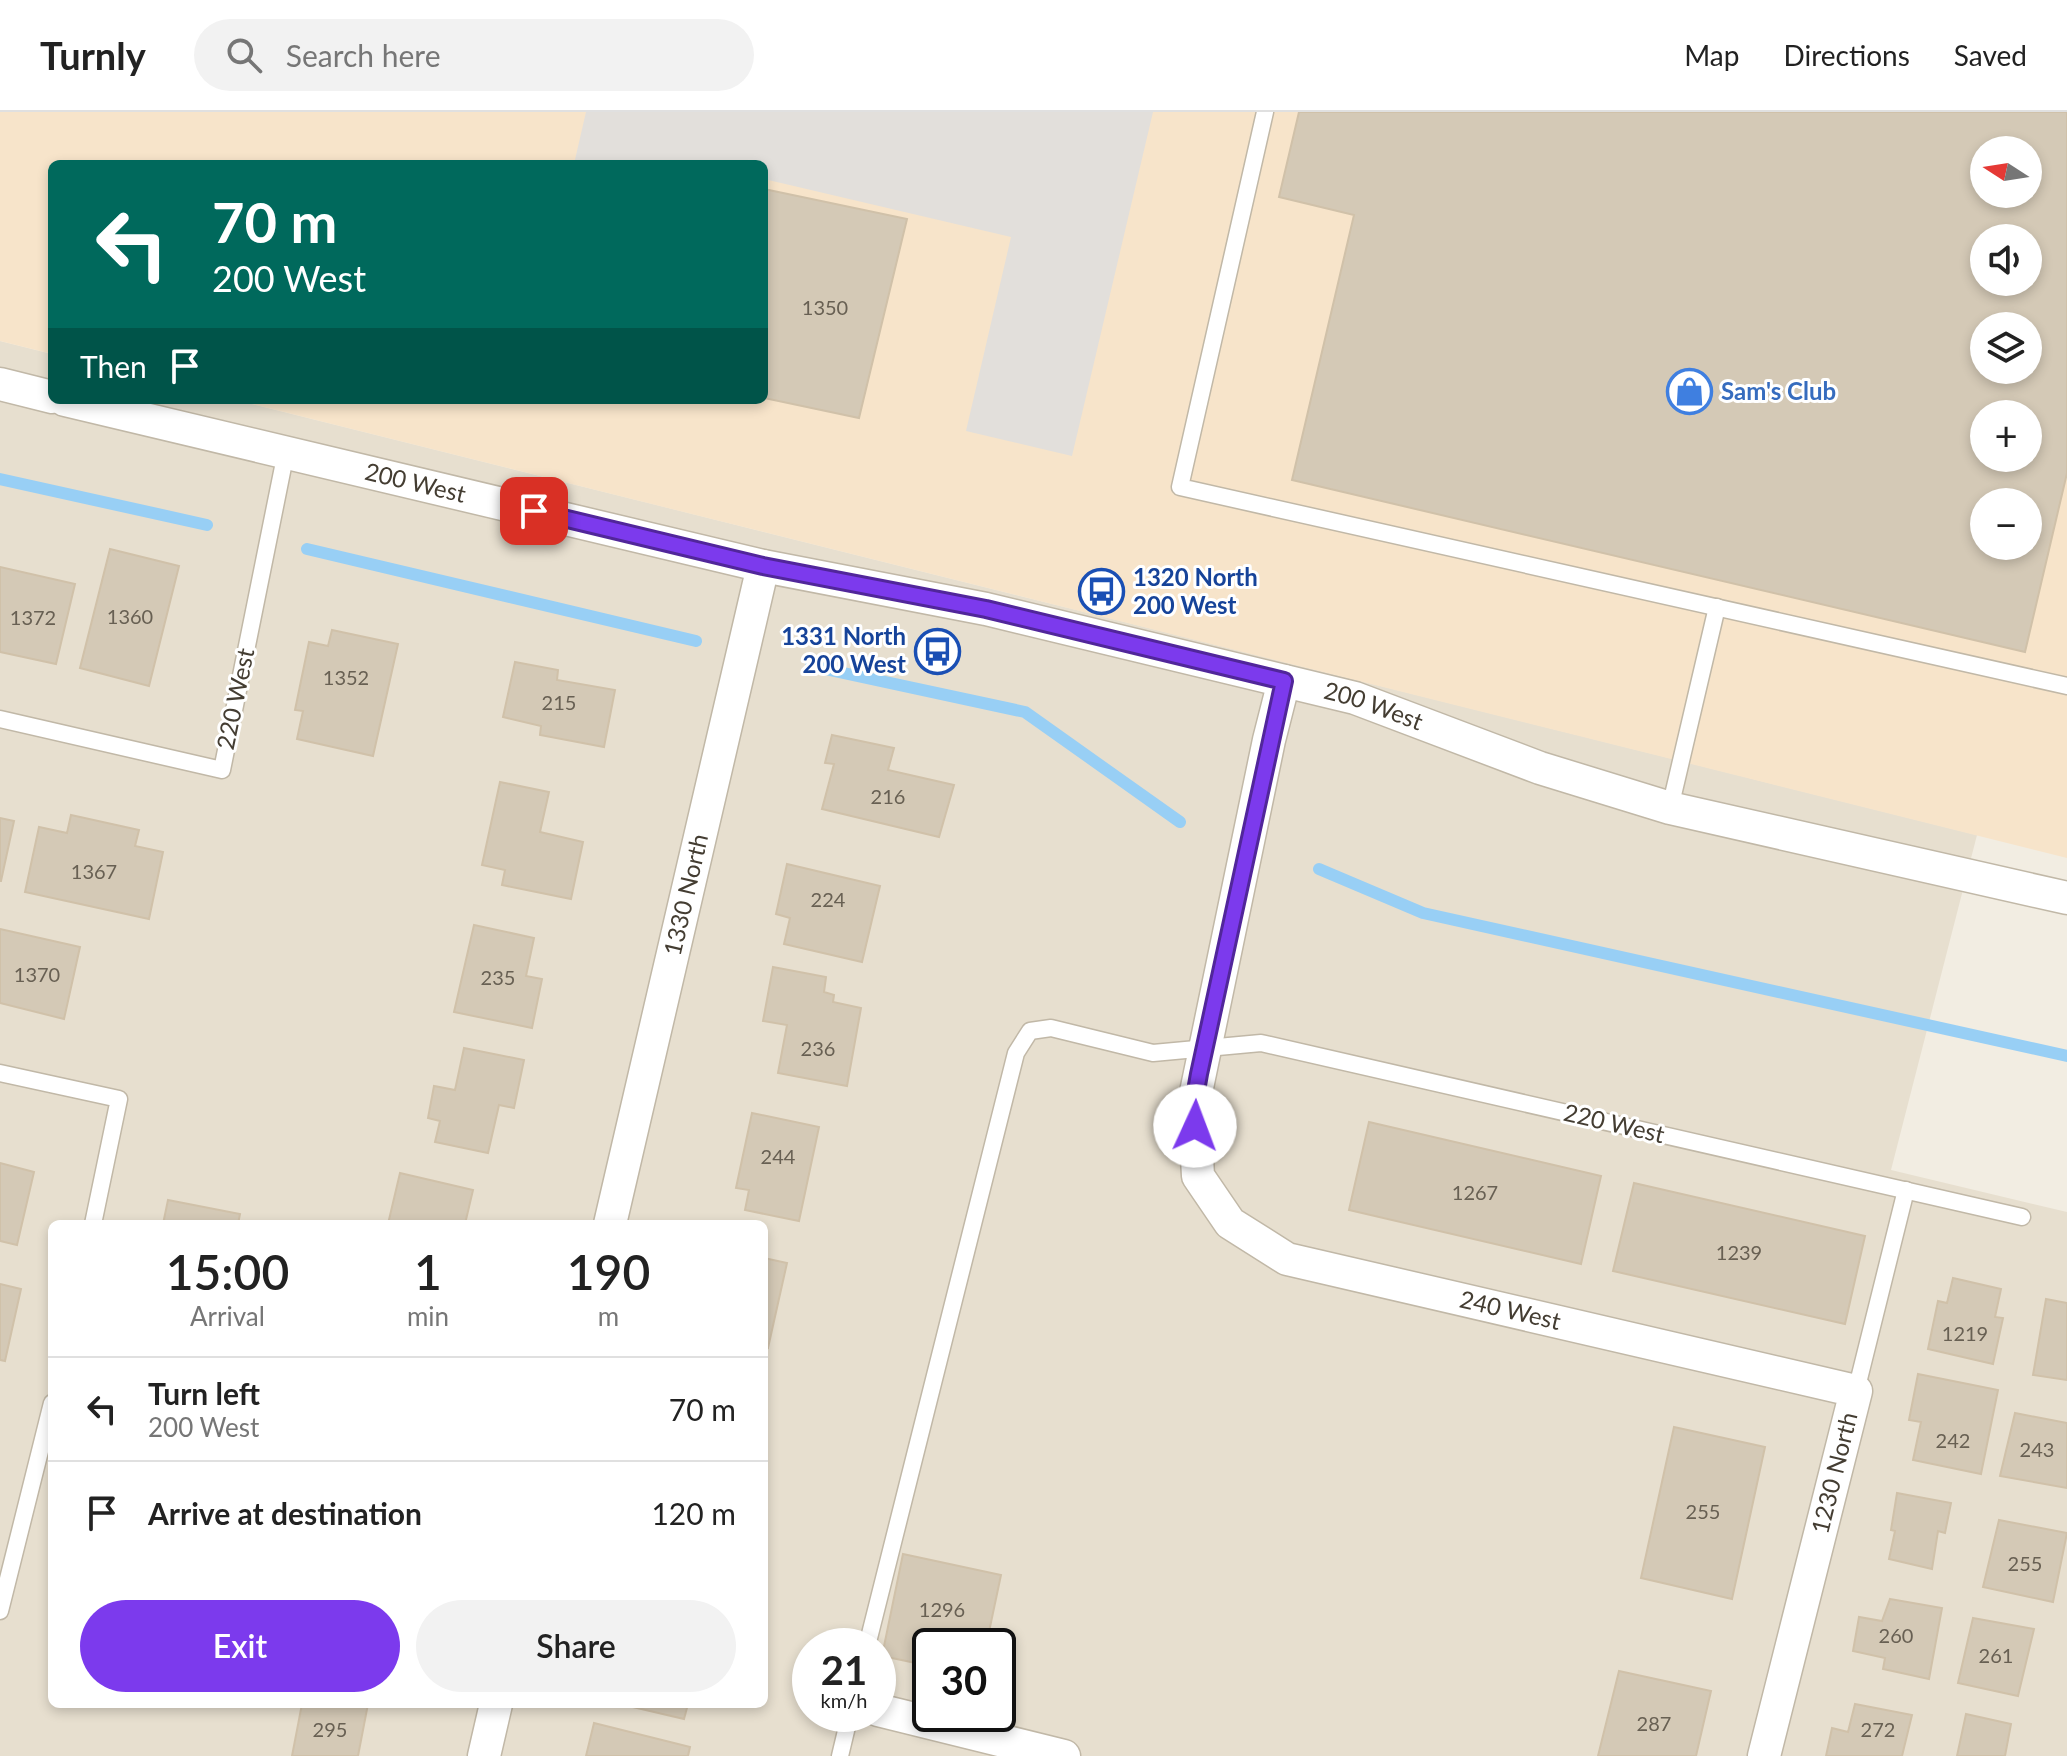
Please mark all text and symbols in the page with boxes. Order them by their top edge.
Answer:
search box [194,19,754,91]
text: Turnly [40,32,146,78]
icon: search [222,33,266,77]
text: Search here [286,37,441,73]
text: Map [1684,38,1739,72]
text: Directions [1783,38,1910,72]
text: Saved [1954,38,2027,72]
north arrow [1970,136,2042,208]
map controls [1970,136,2042,560]
text: 70 m [212,188,337,255]
icon: left [80,192,184,296]
button: sound [1970,224,2042,296]
text: 200 West [212,256,366,300]
house number: 1350 [802,295,848,319]
button: layers [1970,312,2042,384]
icon: arrive [163,344,207,388]
text: Then [80,348,147,384]
shop icon: Sam's Club [1666,368,1714,416]
place label: Sam's Club [1721,376,1836,405]
button: + [1970,400,2042,472]
street label: 200 West [362,456,469,508]
pin [500,477,568,545]
button: − [1970,488,2042,560]
icon: arrive [512,489,556,533]
place label: 1320 North 200 West [1133,562,1258,619]
bus stop icon: 1320 North 200 West [1078,568,1126,616]
house number: 1360 [107,604,153,628]
house number: 1372 [10,605,56,629]
place label: 1331 North 200 West [781,621,906,678]
bus stop icon: 1331 North 200 West [913,627,961,675]
street label: 220 West [210,645,259,752]
house number: 1352 [323,665,369,689]
street label: 200 West [1321,675,1428,736]
house number: 215 [542,690,576,714]
house number: 216 [871,784,905,808]
street label: 1330 North [657,831,713,958]
house number: 1367 [71,859,117,883]
house number: 224 [811,887,846,911]
house number: 1370 [14,962,60,986]
house number: 235 [481,965,515,989]
house number: 236 [801,1036,835,1060]
position arrow [1153,1084,1237,1168]
street label: 220 West [1561,1097,1668,1148]
house number: 244 [761,1144,796,1168]
house number: 1267 [1452,1180,1498,1204]
house number: 1239 [1716,1240,1762,1264]
text: 15:00 [166,1243,289,1300]
text: 1 [414,1243,442,1300]
text: 190 [567,1243,650,1300]
street label: 240 West [1457,1284,1564,1335]
text: Arrival [190,1300,265,1332]
text: min [407,1300,449,1332]
text: m [598,1300,619,1332]
house number: 1219 [1942,1321,1988,1345]
text: Turn left [148,1375,260,1411]
icon: left [80,1387,124,1431]
text: 70 m [669,1391,736,1427]
street label: 1230 North [1804,1409,1863,1536]
text: 200 West [148,1411,259,1443]
house number: 242 [1936,1428,1970,1452]
house number: 243 [2020,1437,2054,1461]
icon: arrive [80,1491,124,1535]
text: Arrive at destination [148,1495,422,1531]
text: 120 m [651,1495,736,1531]
house number: 255 [1686,1499,1720,1523]
house number: 255 [2008,1551,2042,1575]
house number: 1296 [919,1597,965,1621]
button: Exit [80,1600,400,1692]
button: Share [416,1600,736,1692]
house number: 260 [1879,1623,1913,1647]
speed limit sign: 30 [912,1628,1016,1732]
house number: 261 [1979,1643,2013,1667]
text: 21 [821,1646,867,1694]
text: km/h [821,1688,867,1712]
house number: 287 [1637,1711,1671,1735]
house number: 295 [313,1717,347,1741]
house number: 272 [1861,1717,1895,1741]

